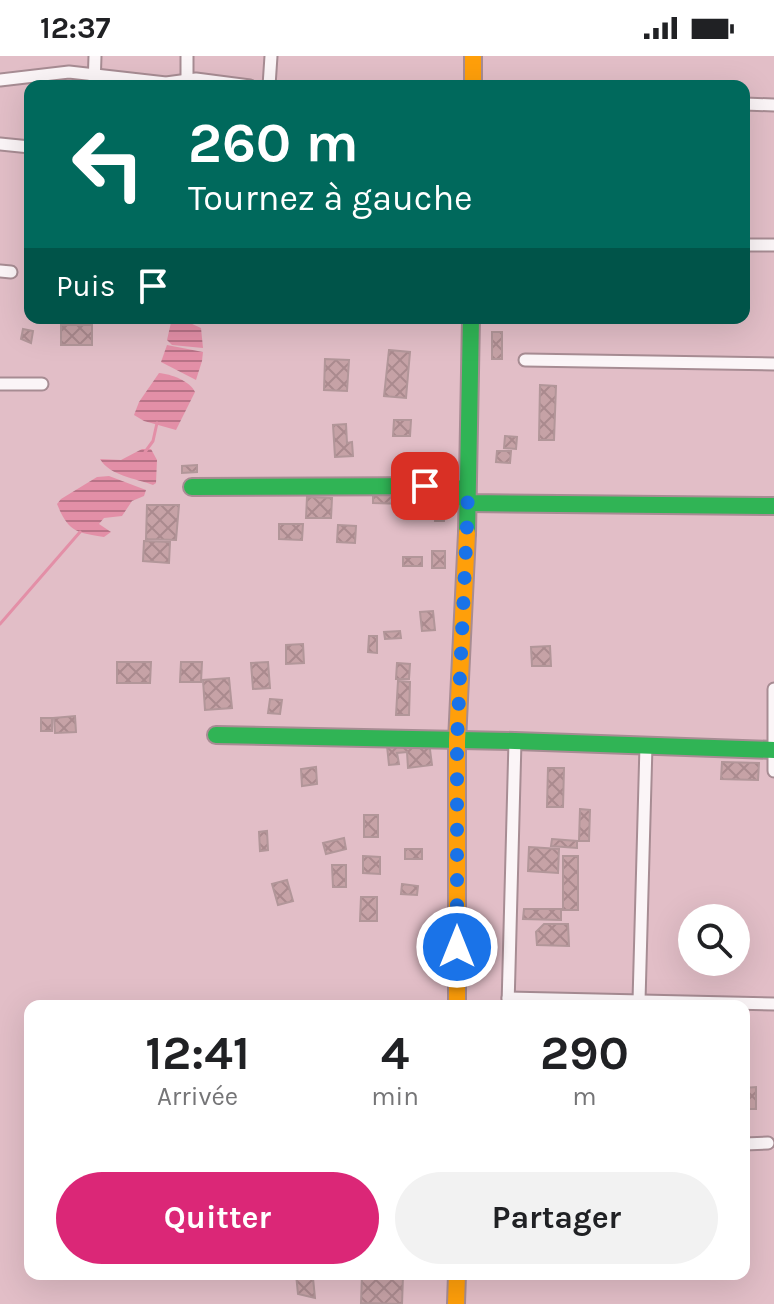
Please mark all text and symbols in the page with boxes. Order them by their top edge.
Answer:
text: 12:37 [40,10,111,46]
text: 260 m [188,110,359,175]
icon: left [56,112,160,216]
text: Tournez à gauche [188,177,473,219]
icon: arrive [131,264,175,308]
text: Puis [56,268,115,304]
pin [391,452,459,520]
icon: arrive [403,464,447,508]
map controls [678,904,750,976]
button: search [678,904,750,976]
position arrow [415,905,499,989]
text: 12:41 [145,1025,250,1081]
text: 4 [381,1025,409,1081]
text: 290 [540,1025,629,1081]
text: Arrivée [157,1081,238,1112]
text: min [371,1081,419,1112]
text: m [572,1081,597,1112]
button: Quitter [56,1172,379,1264]
button: Partager [395,1172,718,1264]

